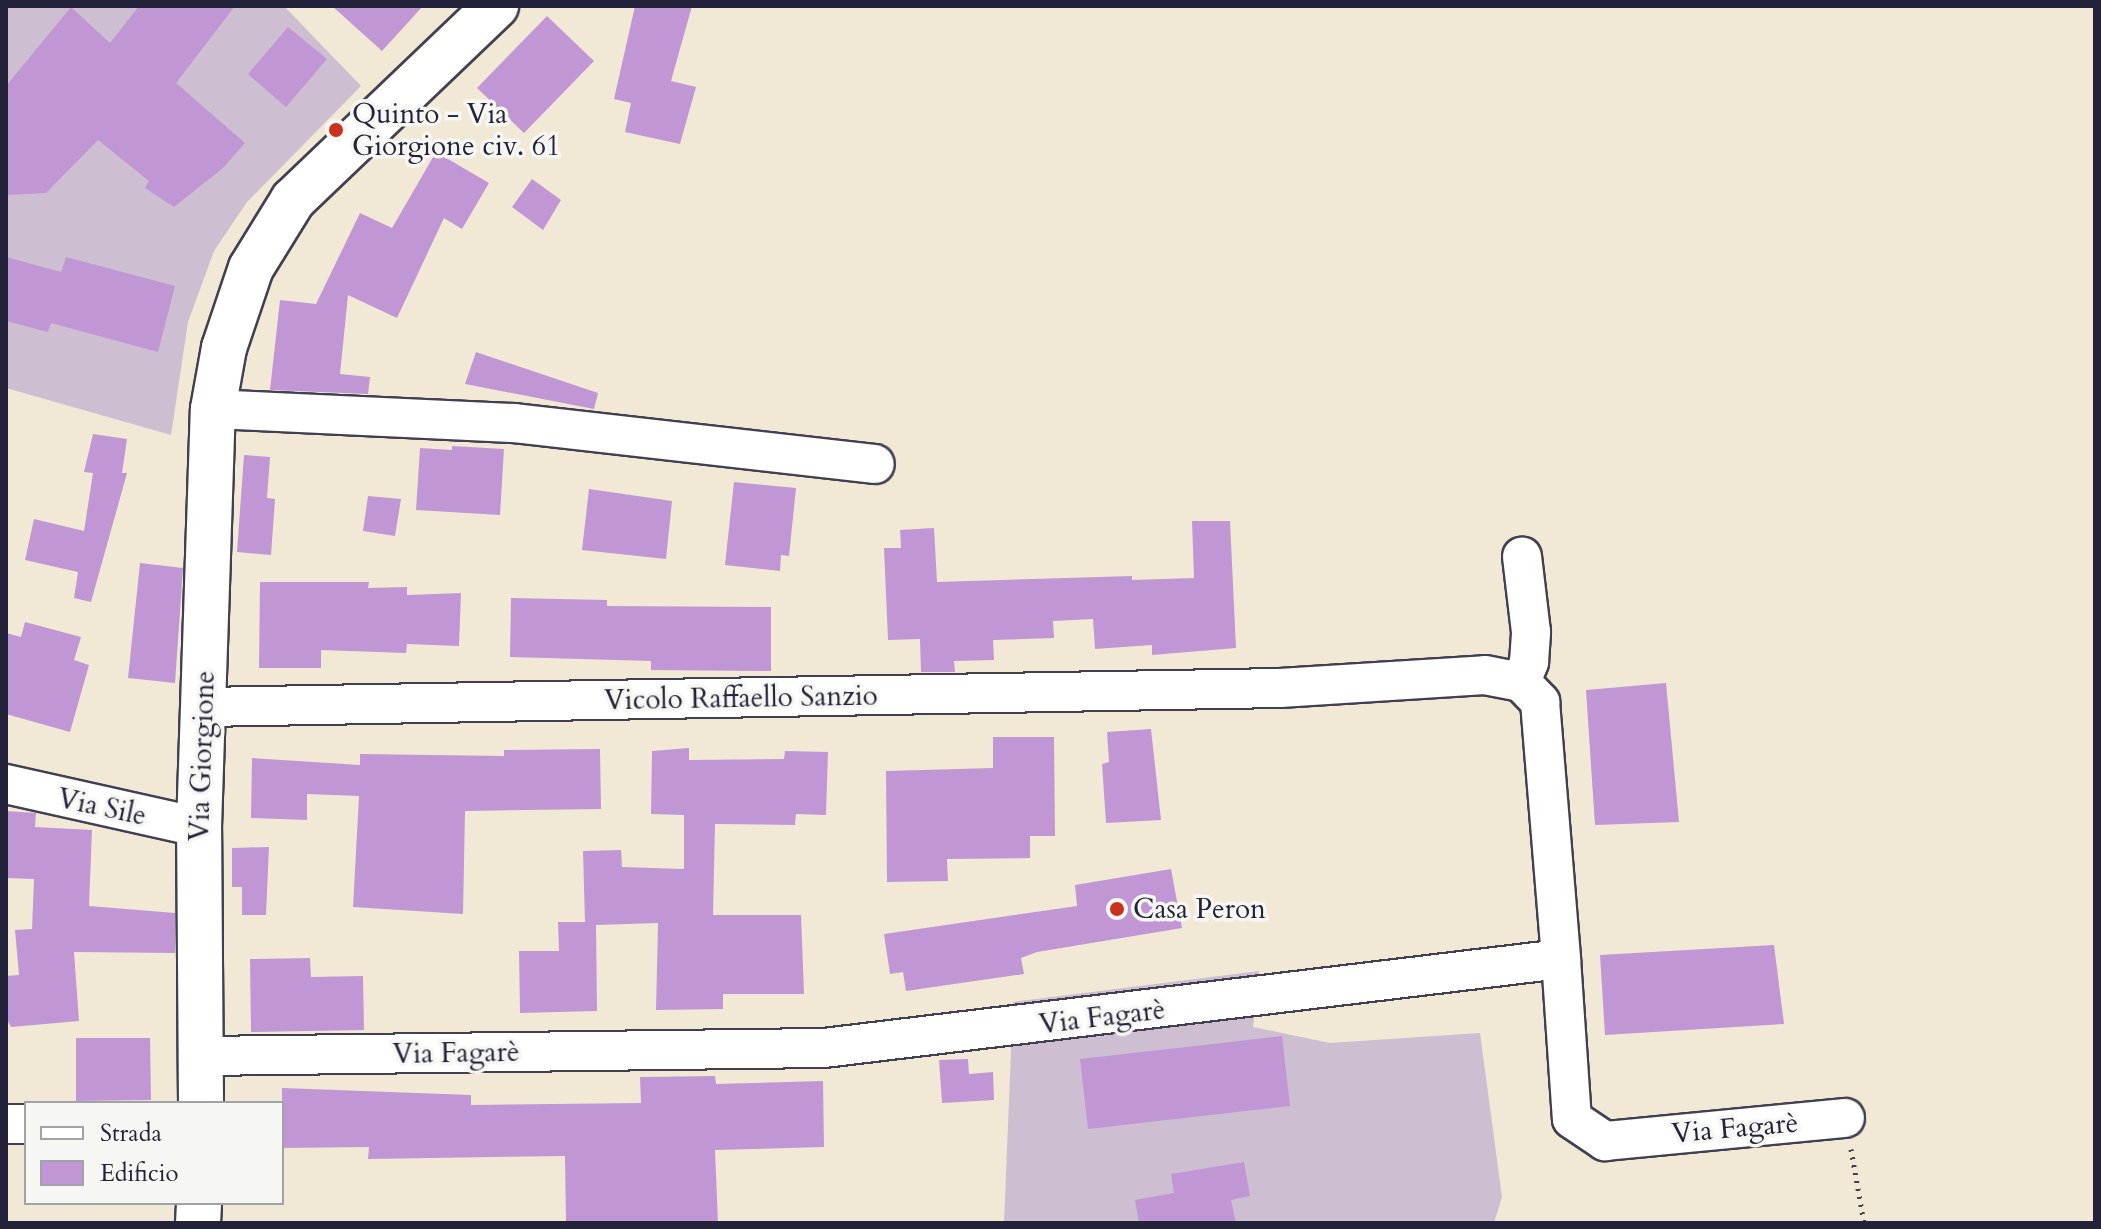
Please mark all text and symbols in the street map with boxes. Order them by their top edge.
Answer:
place label: Quinto - Via Giorgione civ. 61 [352,97,560,163]
marker: Quinto - Via Giorgione civ. 61 [327,121,345,139]
street label: Via Giorgione [182,670,222,842]
street label: Vicolo Raffaello Sanzio [604,679,878,717]
street label: Via Sile [55,781,149,833]
place label: Casa Peron [1133,892,1266,926]
marker: Casa Peron [1108,900,1126,918]
street label: Via Fagarè [1037,993,1167,1041]
street label: Via Fagarè [392,1035,520,1071]
legend [24,1101,284,1205]
street label: Via Fagarè [1670,1106,1800,1150]
text: Strada [100,1117,162,1150]
text: Edificio [100,1157,179,1190]

